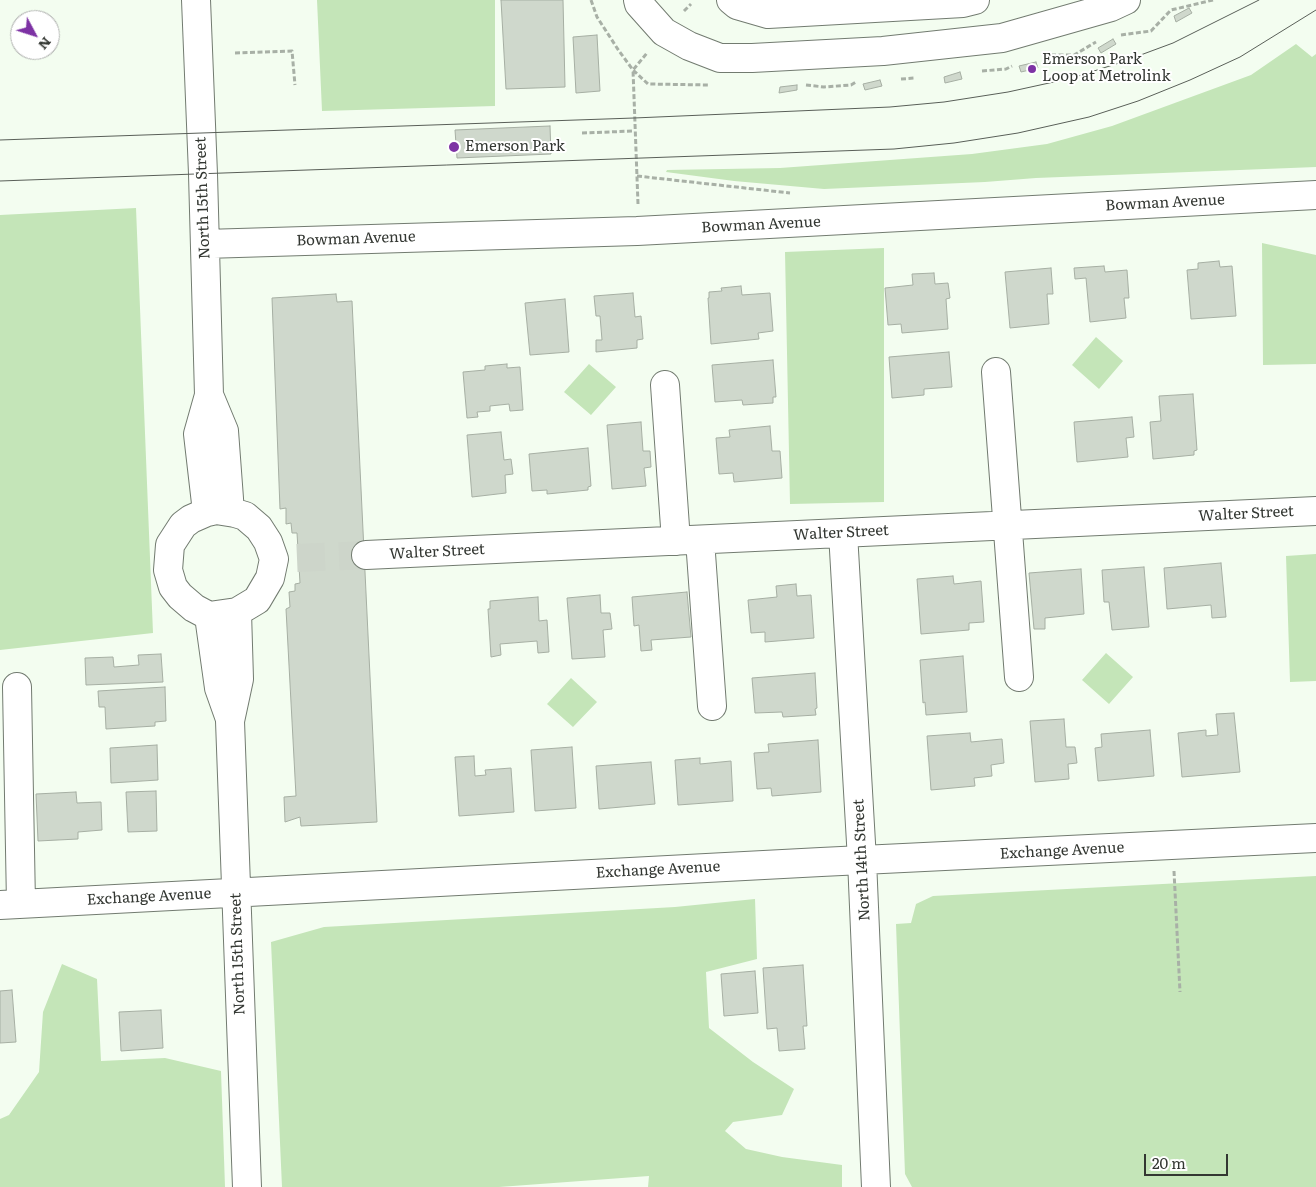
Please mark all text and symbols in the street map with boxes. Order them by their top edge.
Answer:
north arrow [10,10,60,60]
text: N [34,33,57,55]
place label: Emerson Park Loop at Metrolink [1042,51,1171,86]
marker: Emerson Park Loop at Metrolink [1026,63,1038,75]
street label: North 15th Street [192,137,214,259]
place label: Emerson Park [465,138,565,156]
marker: Emerson Park [447,140,461,154]
street label: Bowman Avenue [1105,191,1225,215]
street label: Bowman Avenue [701,213,821,237]
street label: Bowman Avenue [296,228,416,250]
street label: Walter Street [1198,503,1294,525]
street label: Walter Street [793,522,889,544]
street label: Walter Street [389,541,485,563]
street label: North 14th Street [850,799,874,921]
street label: Exchange Avenue [999,839,1125,863]
street label: Exchange Avenue [595,858,721,882]
street label: Exchange Avenue [86,885,212,909]
street label: North 15th Street [227,893,249,1015]
scale bar [1146,1144,1230,1176]
text: 20 m [1152,1151,1186,1174]

